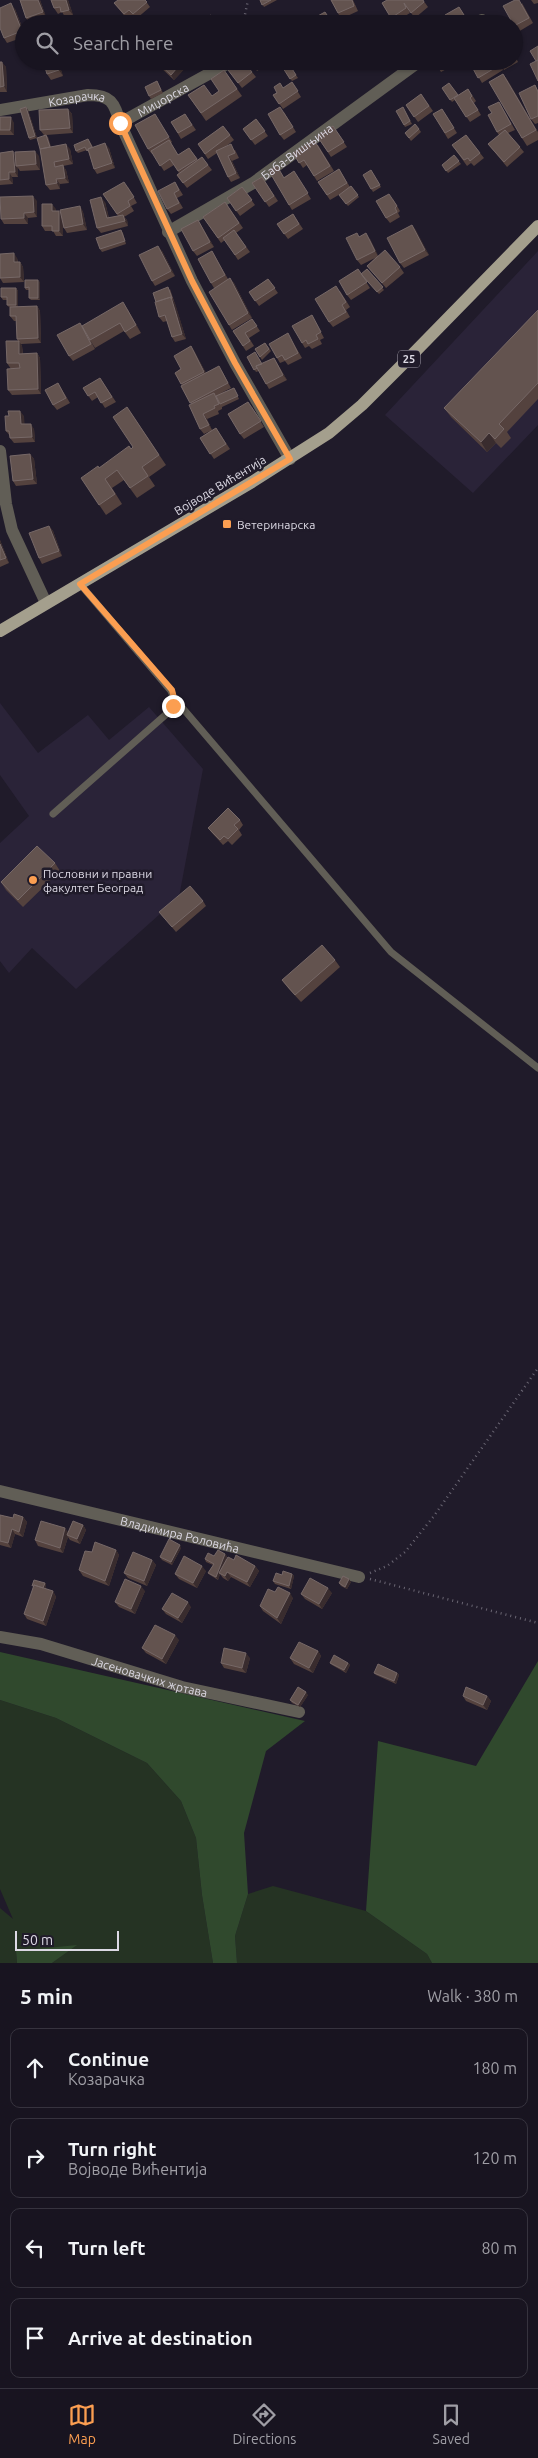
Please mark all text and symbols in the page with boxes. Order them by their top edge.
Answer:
search box [15,15,523,70]
icon: search [33,29,61,57]
text: Search here [73,32,173,54]
street label: Миџорска [135,80,191,119]
street label: Козарачка [47,88,107,108]
route start [109,112,132,135]
street label: Баба-Вишњина [258,121,335,182]
road number: 25 [398,350,420,368]
street label: Војводе Вићентија [172,453,268,517]
marker: Ветеринарска [221,518,233,530]
place label: Ветеринарска [237,518,315,531]
route end [162,695,185,718]
place label: Пословни и правни факултет Београд [43,867,152,894]
marker: Пословни и правни факултет Београд [27,874,39,886]
street label: Владимира Роловића [119,1514,241,1555]
street label: Јасеновачких жртава [90,1653,209,1699]
scale bar [15,1928,119,1951]
text: 50 m [22,1932,53,1948]
text: 5 min [20,1984,73,2008]
text: Walk · 380 m [427,1987,518,2005]
text: Continue [68,2048,149,2070]
icon: ahead [21,2054,49,2082]
text: 180 m [472,2059,517,2077]
text: Козарачка [68,2070,145,2088]
text: Turn right [68,2138,156,2160]
icon: right [21,2144,49,2172]
text: 120 m [472,2149,517,2167]
text: Војводе Вићентија [68,2160,207,2178]
icon: left [21,2234,49,2262]
text: Turn left [68,2237,146,2259]
text: 80 m [481,2239,517,2257]
icon: arrive [21,2324,49,2352]
text: Arrive at destination [68,2327,253,2349]
tab: Map [68,2401,96,2447]
tab: Directions [232,2401,296,2447]
tab: Saved [433,2401,470,2447]

